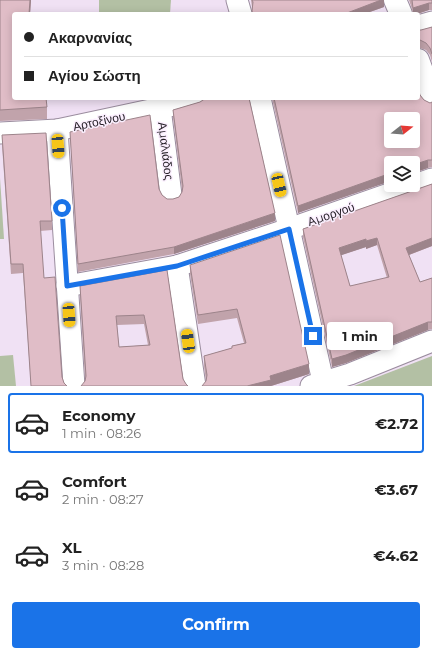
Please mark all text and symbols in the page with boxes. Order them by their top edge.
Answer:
text: Ακαρνανίας [48,28,132,47]
text: Αγίου Σώστη [48,66,141,85]
street label: Αρτοξίνου [71,108,127,134]
north arrow [384,112,420,148]
map controls [384,112,420,192]
street label: Αμαλιάδος [155,121,177,181]
car [51,134,65,158]
button: layers [384,156,420,192]
car [270,172,288,198]
route start [53,199,71,217]
street label: Αμοργού [305,199,357,229]
car [62,303,76,327]
callout: 1 min [327,322,393,350]
route end [304,327,322,345]
car [180,328,196,354]
text: 1 min [342,328,378,344]
icon: car [14,405,50,441]
text: Economy [62,406,135,425]
text: €2.72 [375,414,418,433]
text: 1 min · 08:26 [62,425,141,441]
icon: car [14,471,50,507]
text: Comfort [62,472,127,491]
text: €3.67 [374,480,418,499]
text: 2 min · 08:27 [62,491,144,507]
icon: car [14,537,50,573]
text: XL [62,538,81,557]
text: €4.62 [373,546,418,565]
text: 3 min · 08:28 [62,557,144,573]
button: Confirm [12,602,420,648]

